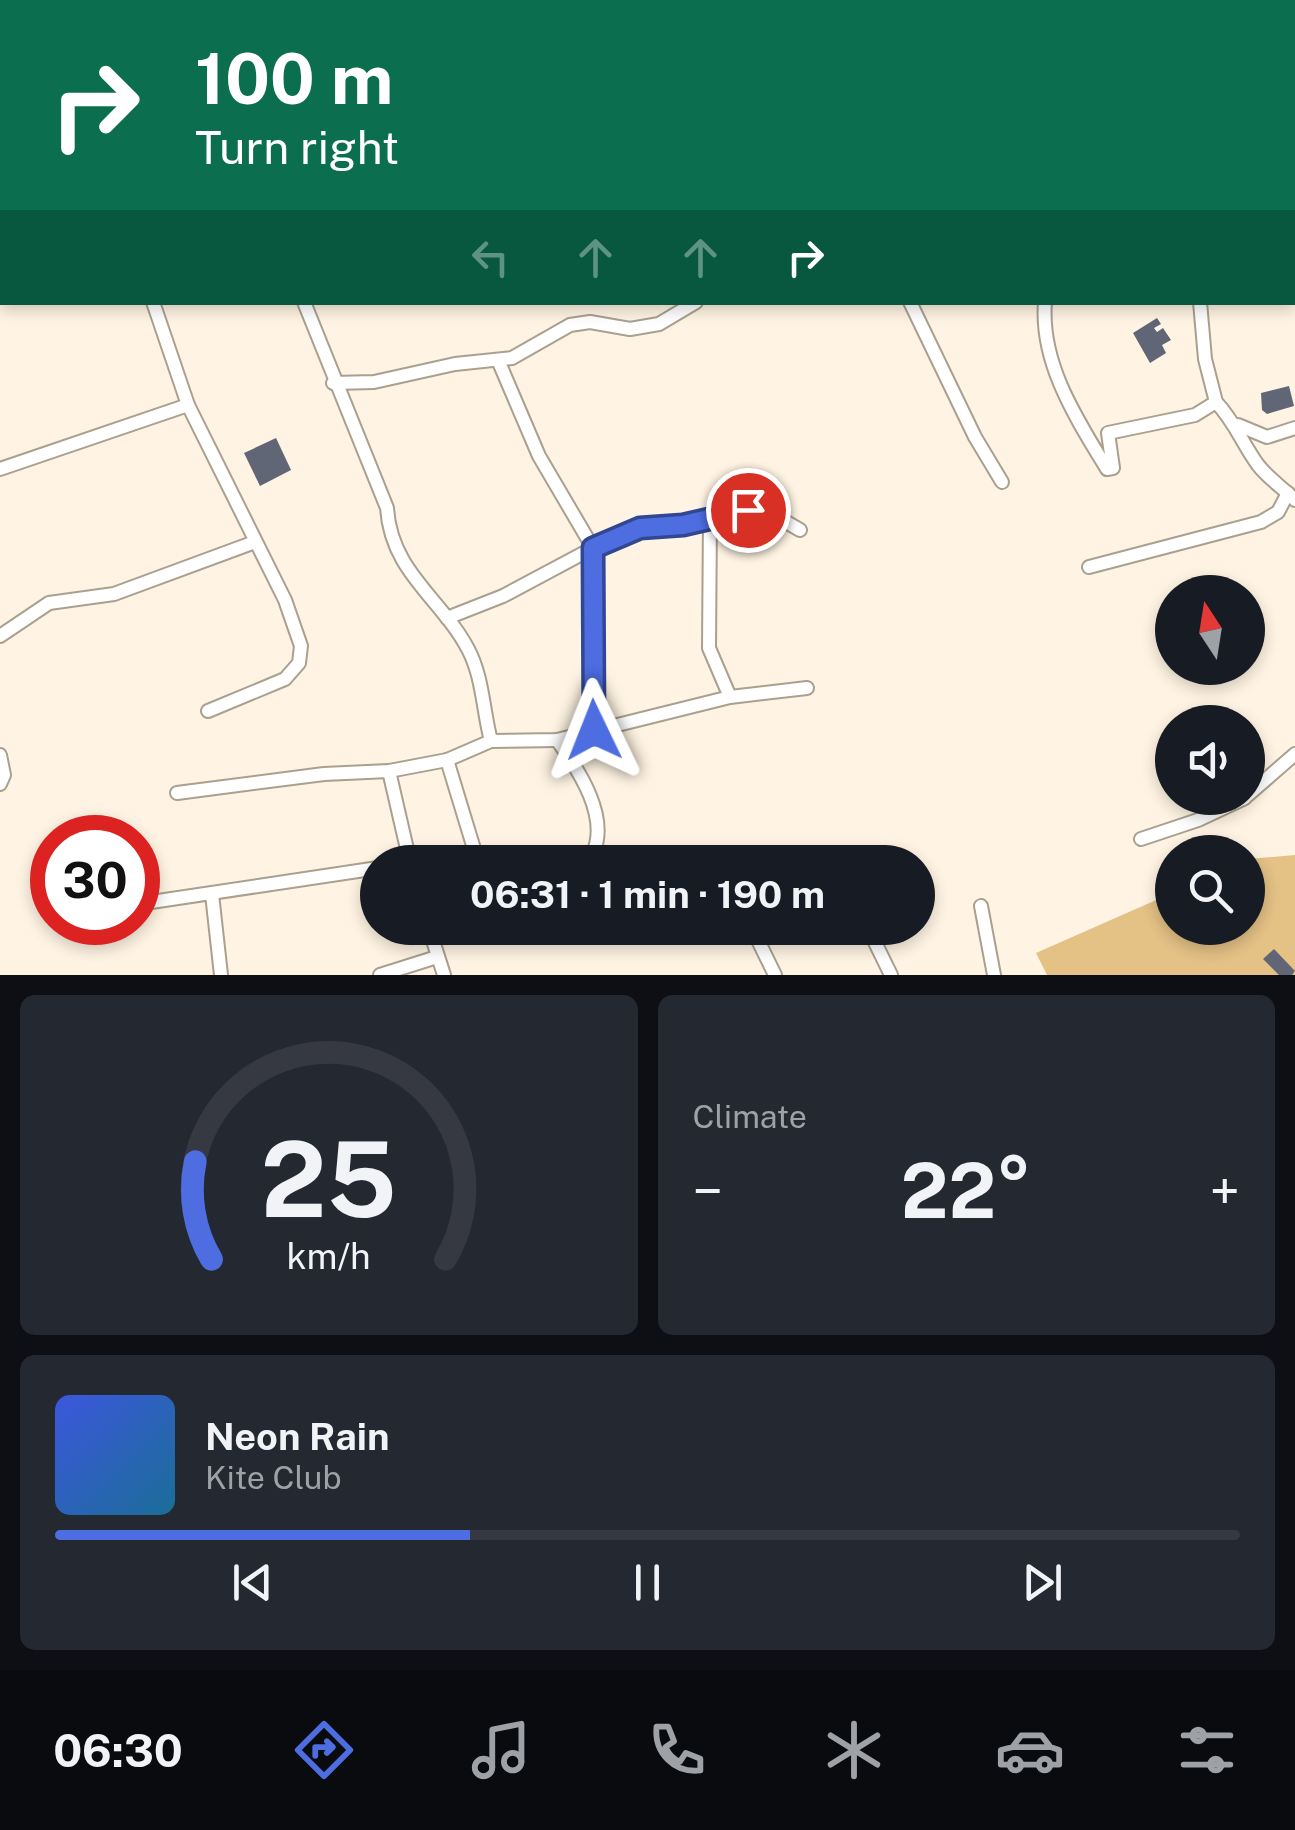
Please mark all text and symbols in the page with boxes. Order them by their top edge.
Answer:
text: 100 m [195,37,393,120]
icon: right [30,40,160,170]
text: Turn right [195,121,399,174]
icon: left [463,230,518,285]
icon: ahead [568,230,623,285]
icon: ahead [673,230,728,285]
icon: right [778,230,833,285]
pin [706,468,791,553]
icon: arrive [721,483,776,538]
north arrow [1155,575,1265,685]
map controls [1155,575,1265,945]
position arrow [542,678,646,782]
button: sound [1155,705,1265,815]
speed limit sign: 30 [30,815,160,945]
button: search [1155,835,1265,945]
text: 06:31 · 1 min · 190 m [470,872,825,917]
text: Climate [693,1098,807,1135]
text: 25 [261,1118,397,1240]
text: 22° [901,1147,1032,1235]
text: − [693,1159,723,1223]
text: + [1210,1159,1240,1223]
text: km/h [287,1235,371,1277]
text: Neon Rain [205,1414,389,1459]
text: Kite Club [205,1459,342,1496]
icon: previous [225,1555,280,1610]
icon: pause [620,1555,675,1610]
icon: next [1015,1555,1070,1610]
icon: directions [289,1715,359,1785]
icon: music [466,1715,536,1785]
icon: phone [642,1715,712,1785]
icon: climate [819,1715,889,1785]
icon: car [995,1715,1065,1785]
icon: filters [1172,1715,1242,1785]
text: 06:30 [53,1724,183,1777]

